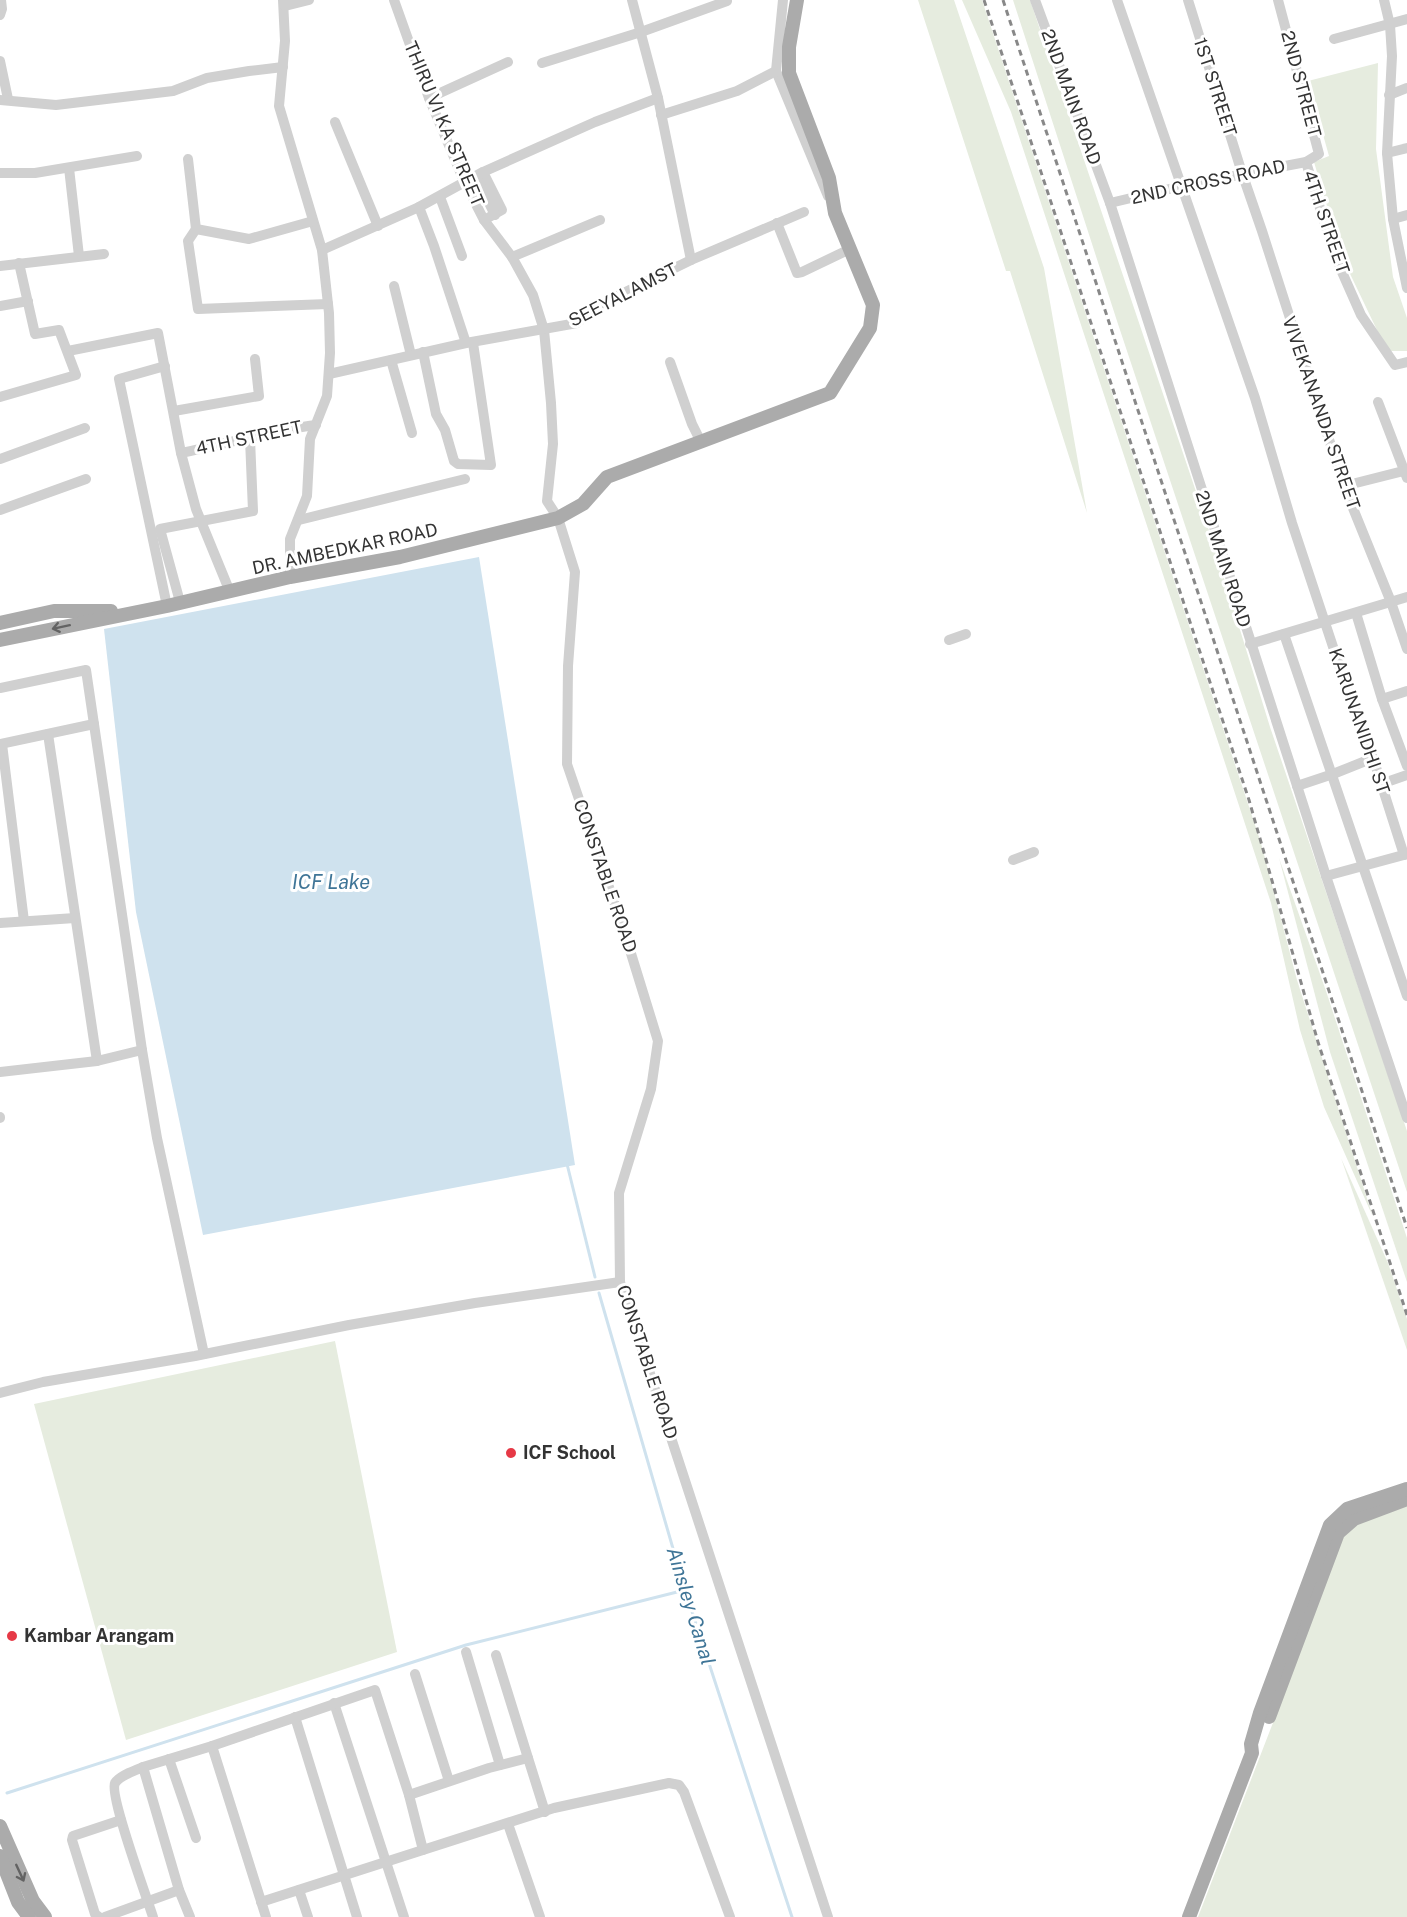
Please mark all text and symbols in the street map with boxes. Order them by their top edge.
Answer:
street label: 2ND MAIN ROAD [1037,26,1106,167]
street label: 2ND STREET [1277,28,1326,140]
street label: 1ST STREET [1190,35,1241,139]
street label: THIRU VI KA STREET [400,38,489,210]
street label: 2ND CROSS ROAD [1129,155,1287,208]
street label: 4TH STREET [1299,167,1354,277]
street label: SEEYALAMST [565,258,681,331]
street label: VIVEKANANDA STREET [1278,313,1365,513]
street label: 4TH STREET [194,416,304,459]
street label: 2ND MAIN ROAD [1191,488,1256,630]
street label: DR. AMBEDKAR ROAD [250,519,440,578]
one-way arrow [52,622,72,633]
street label: KARUNANIDHI ST [1325,645,1394,797]
street label: CONSTABLE ROAD [569,796,642,955]
water label: ICF Lake [292,870,370,894]
street label: CONSTABLE ROAD [613,1282,682,1442]
place label: ICF School [523,1442,616,1463]
marker: ICF School [504,1446,518,1460]
water label: Ainsley Canal [662,1544,720,1668]
place label: Kambar Arangam [24,1625,174,1646]
marker: Kambar Arangam [5,1629,19,1643]
one-way arrow [14,1863,26,1881]

